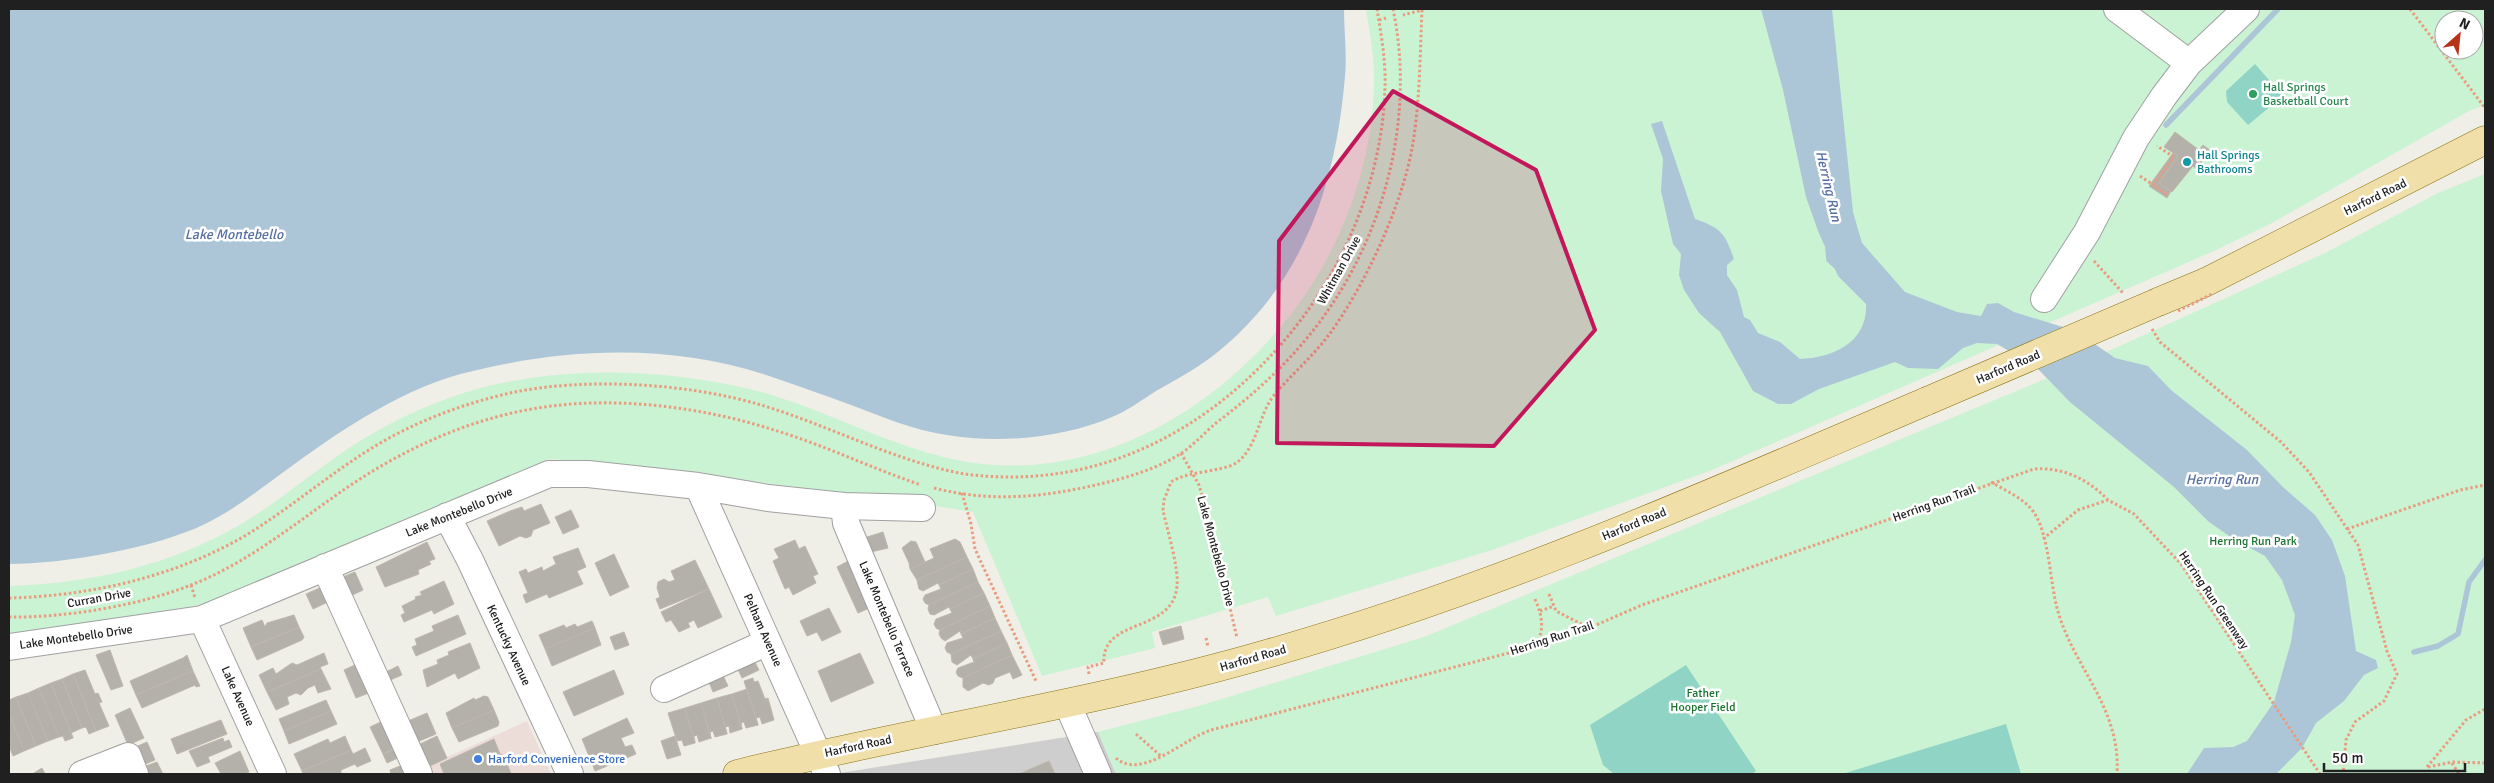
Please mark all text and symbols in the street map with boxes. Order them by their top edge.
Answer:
north arrow [2434,10,2484,60]
text: N [2456,14,2473,34]
place label: Hall Springs Basketball Court [2263,80,2348,109]
marker: Hall Springs Basketball Court [2247,88,2259,100]
place label: Hall Springs Bathrooms [2197,148,2260,177]
water label: Herring Run [1812,149,1845,224]
marker: Hall Springs Bathrooms [2181,156,2193,168]
street label: Harford Road [2341,176,2409,219]
water label: Lake Montebello [185,226,284,243]
street label: Whitman Drive [1315,233,1364,307]
street label: Harford Road [1974,347,2042,388]
water label: Herring Run [2186,471,2259,488]
street label: Herring Run Trail [1891,481,1978,525]
street label: Lake Montebello Drive [403,484,515,541]
street label: Lake Montebello Drive [1194,494,1238,608]
street label: Harford Road [1600,505,1669,544]
park label: Herring Run Park [2209,534,2297,549]
street label: Herring Run Greenway [2175,548,2252,652]
street label: Lake Montebello Terrace [855,559,918,679]
street label: Curran Drive [66,585,132,611]
street label: Pelham Avenue [740,591,785,669]
street label: Kentucky Avenue [483,602,534,688]
street label: Herring Run Trail [1508,618,1596,659]
street label: Lake Montebello Drive [19,622,134,653]
street label: Harford Road [1218,642,1288,675]
street label: Lake Avenue [218,664,257,729]
park label: Father Hooper Field [1670,686,1736,715]
street label: Harford Road [823,732,893,761]
scale bar [2324,740,2465,772]
text: 50 m [2332,749,2363,767]
place label: Harford Convenience Store [488,752,625,767]
marker: Harford Convenience Store [472,753,484,765]

